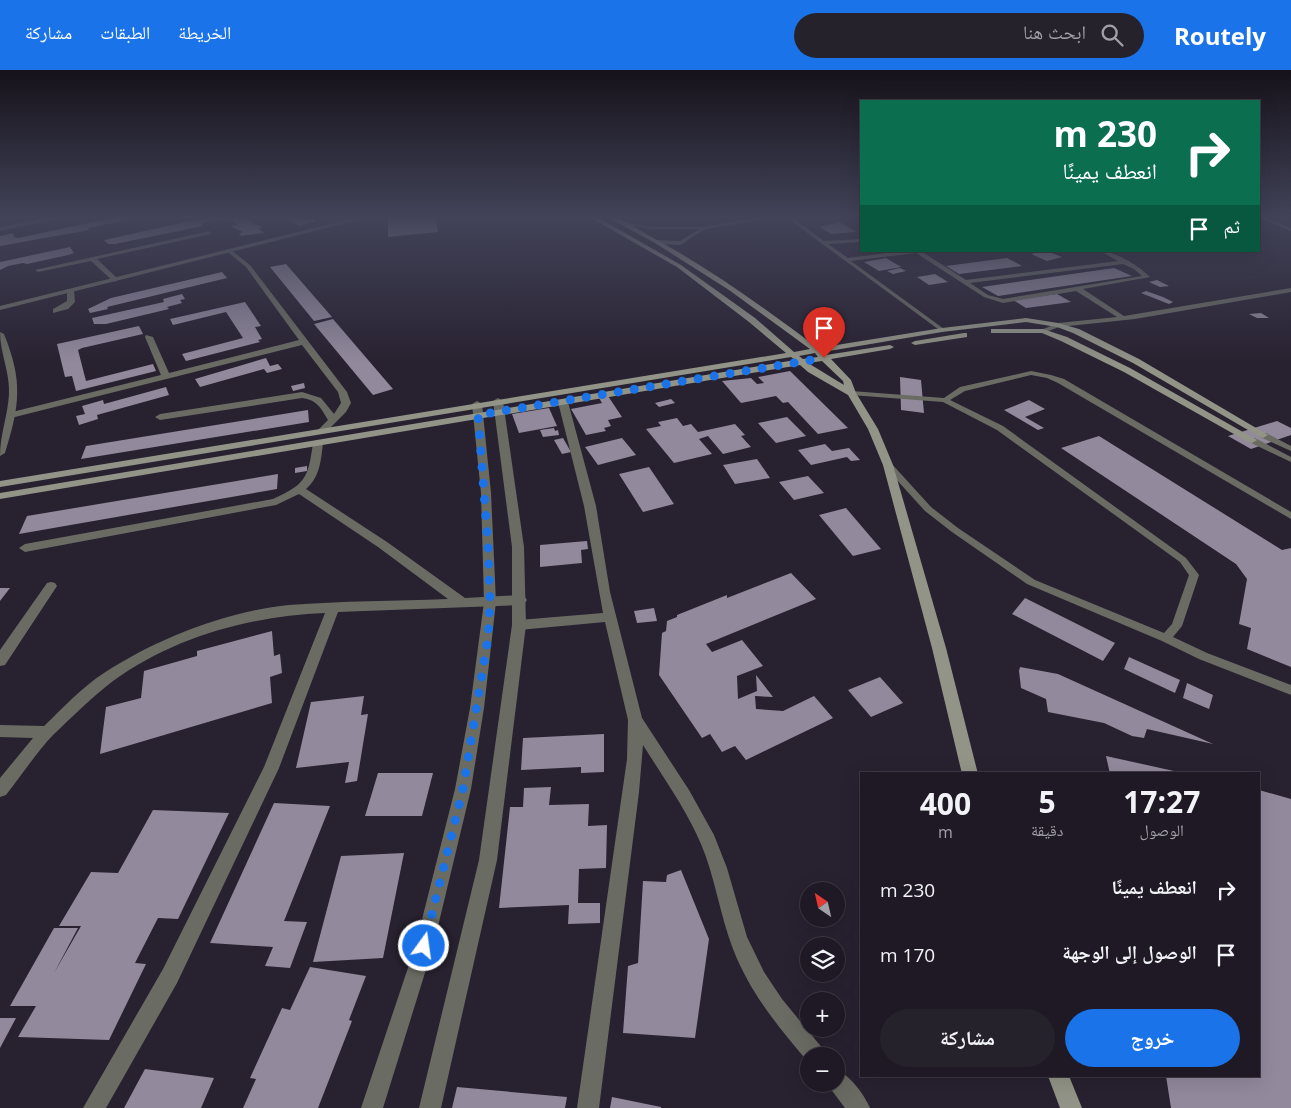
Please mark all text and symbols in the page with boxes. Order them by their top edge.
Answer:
search box [794,13,1144,58]
text: ابحث هنا [1023,19,1086,45]
text: Routely [1174,19,1266,52]
text: مشاركة [25,20,72,44]
text: الطبقات [100,20,150,44]
text: الخريطة [178,20,231,44]
icon: search [1098,21,1126,49]
text: 230 m [1053,110,1157,157]
icon: right [1175,120,1240,185]
text: انعطف يمينًا [1063,155,1157,185]
text: ثم [1223,213,1240,239]
icon: arrive [1185,215,1213,243]
pin [803,307,845,358]
icon: arrive [810,314,838,342]
text: 5 [1039,781,1056,822]
text: 17:27 [1123,781,1200,822]
text: 400 [920,783,971,824]
text: دقيقة [1031,819,1063,841]
text: الوصول [1140,819,1184,841]
text: m [938,821,953,843]
text: انعطف يمينًا [1111,874,1197,900]
icon: right [1212,876,1240,904]
text: 230 m [880,877,935,903]
north arrow [800,882,845,928]
map controls [800,882,845,1092]
position arrow [397,919,449,971]
button: layers [800,937,845,982]
text: الوصول إلى الوجهة [1062,939,1197,965]
icon: arrive [1212,941,1240,969]
text: 170 m [880,942,935,968]
button: + [800,992,845,1037]
button: مشاركة [880,1009,1055,1067]
button: خروج [1065,1009,1240,1067]
button: − [800,1047,845,1092]

